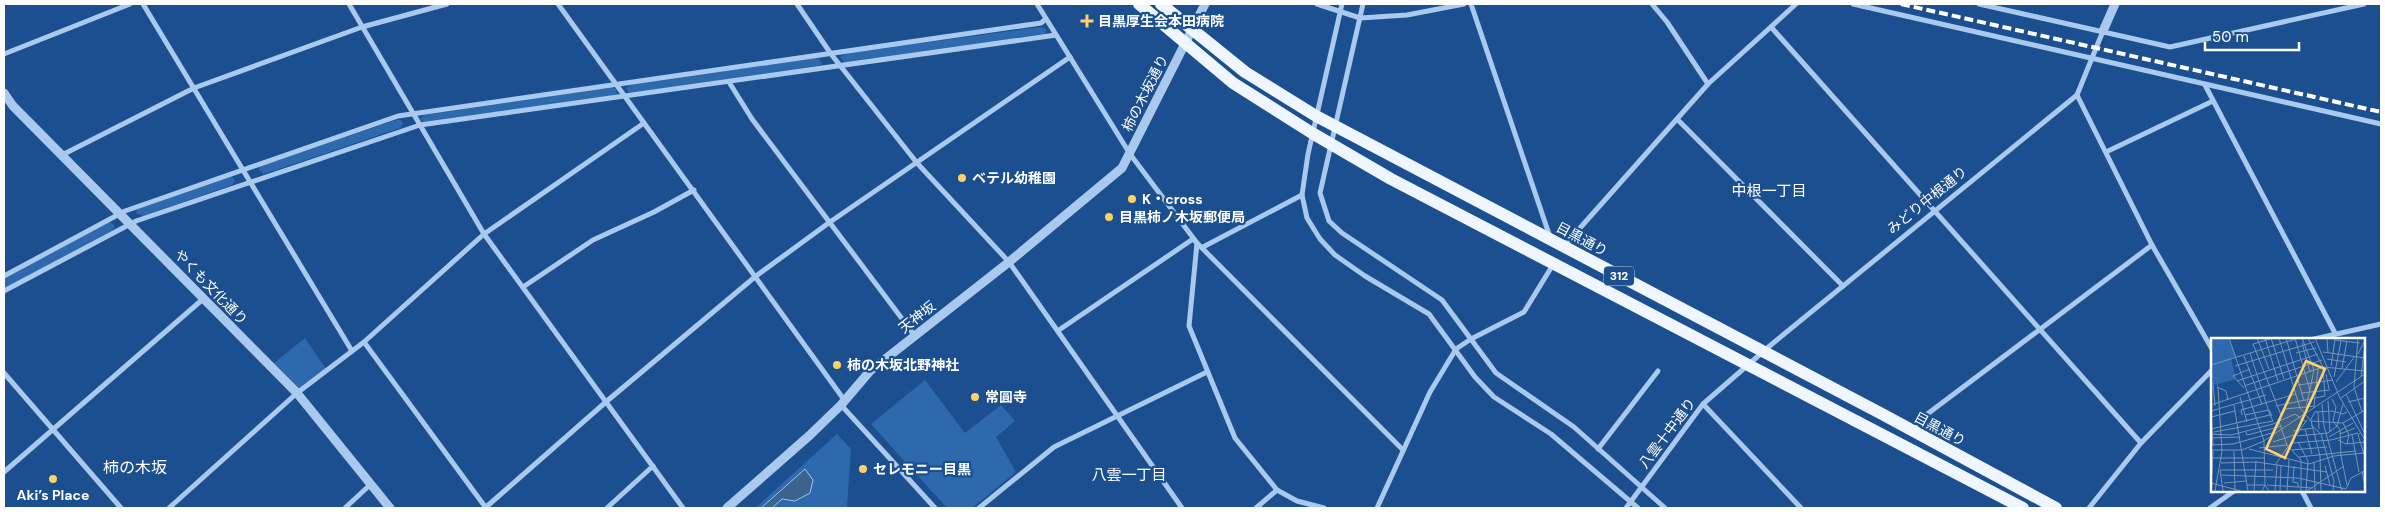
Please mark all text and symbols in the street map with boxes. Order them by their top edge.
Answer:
place label: 目黒厚生会本田病院 [1098,12,1224,30]
marker: 目黒厚生会本田病院 [1080,14,1094,28]
scale bar [2205,20,2299,52]
text: 50 m [2212,27,2249,47]
street label: 柿の木坂通り [1118,51,1172,135]
street label: みどり中根通り [1883,162,1971,238]
place label: ベテル幼稚園 [972,169,1056,187]
marker: ベテル幼稚園 [956,172,968,184]
district label: 中根一丁目 [1731,181,1807,201]
place label: K・cross [1142,190,1203,208]
marker: K・cross [1126,193,1138,205]
place label: 目黒柿ノ木坂郵便局 [1119,208,1245,226]
marker: 目黒柿ノ木坂郵便局 [1103,211,1115,223]
street label: 目黒通り [1553,218,1611,260]
street label: やくも文化通り [170,246,252,328]
road number: 312 [1604,266,1634,286]
street label: 天神坂 [895,297,939,337]
inset map [2211,338,2365,492]
place label: 柿の木坂北野神社 [847,356,959,374]
marker: 柿の木坂北野神社 [831,359,843,371]
place label: 常圓寺 [985,388,1027,406]
marker: 常圓寺 [969,391,981,403]
street label: 八雲十中通り [1635,394,1699,472]
street label: 目黒通り [1911,408,1969,450]
district label: 柿の木坂 [103,457,167,478]
place label: セレモニー目黒 [873,460,971,478]
marker: セレモニー目黒 [857,463,869,475]
district label: 八雲一丁目 [1091,465,1167,485]
marker: Aki’s Place [47,473,59,485]
place label: Aki’s Place [17,486,89,504]

